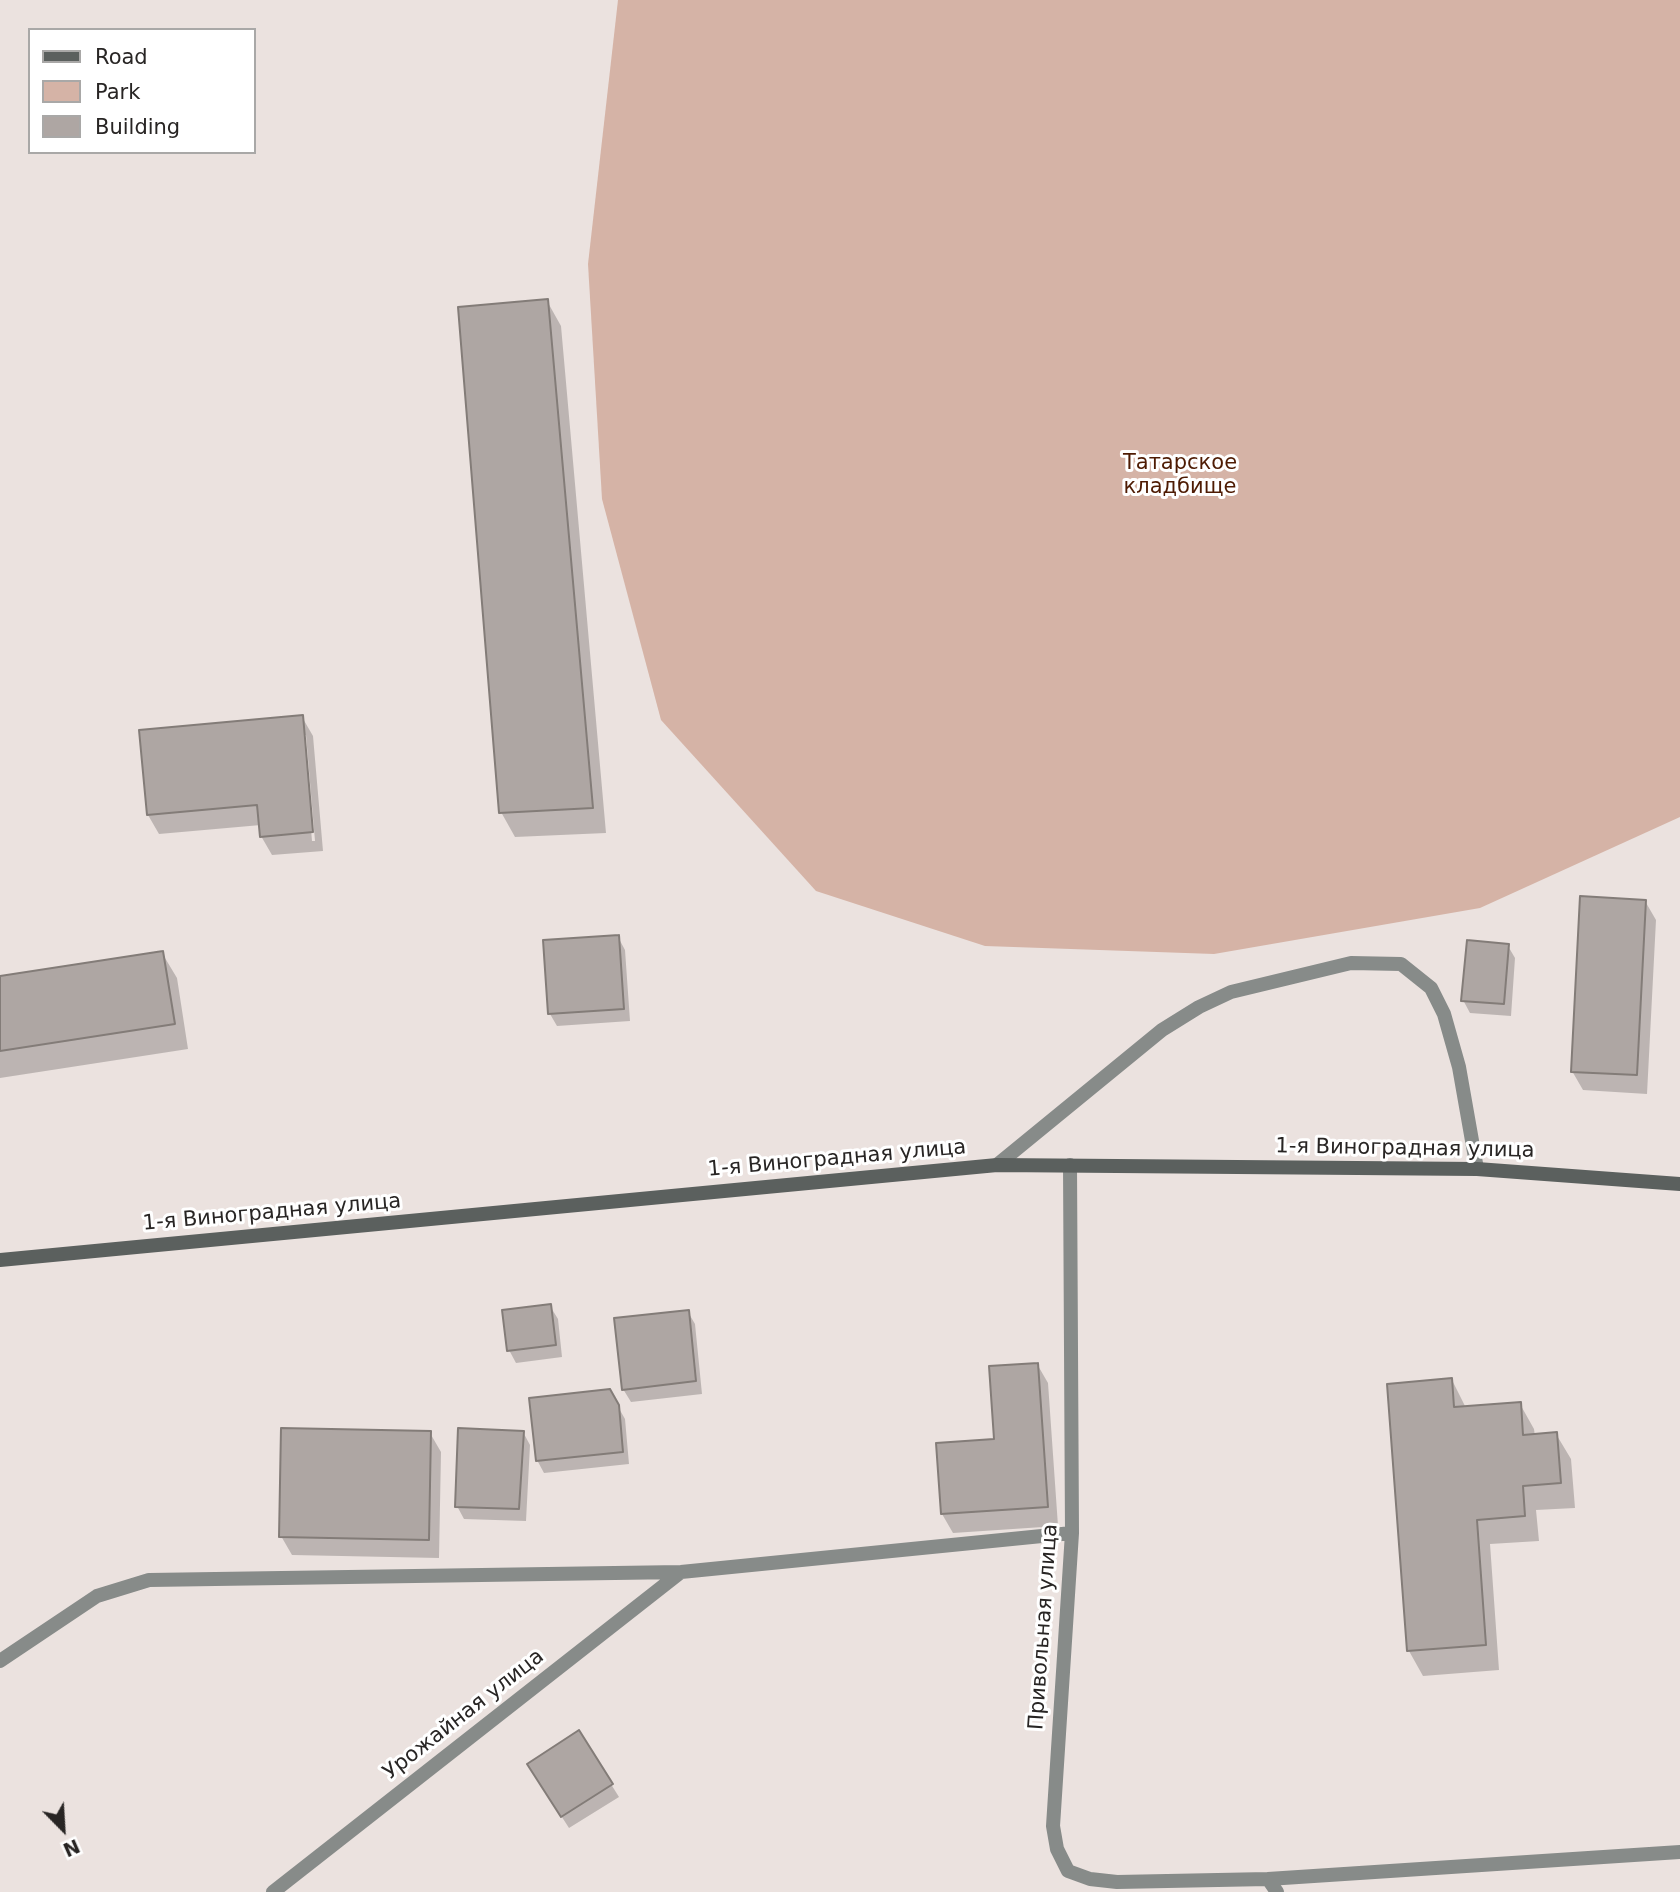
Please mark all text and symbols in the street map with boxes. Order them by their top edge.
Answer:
legend [28,28,256,154]
text: Road [95,45,148,69]
text: Park [95,80,140,104]
text: Building [95,115,180,139]
park label: Татарское кладбище [1123,451,1237,501]
street label: 1-я Виноградная улица [1275,1134,1535,1164]
street label: 1-я Виноградная улица [707,1135,967,1183]
street label: 1-я Виноградная улица [142,1189,402,1237]
street label: Привольная улица [1024,1523,1064,1731]
street label: Урожайная улица [379,1644,549,1786]
north arrow [28,1794,98,1864]
text: N [60,1835,83,1861]

